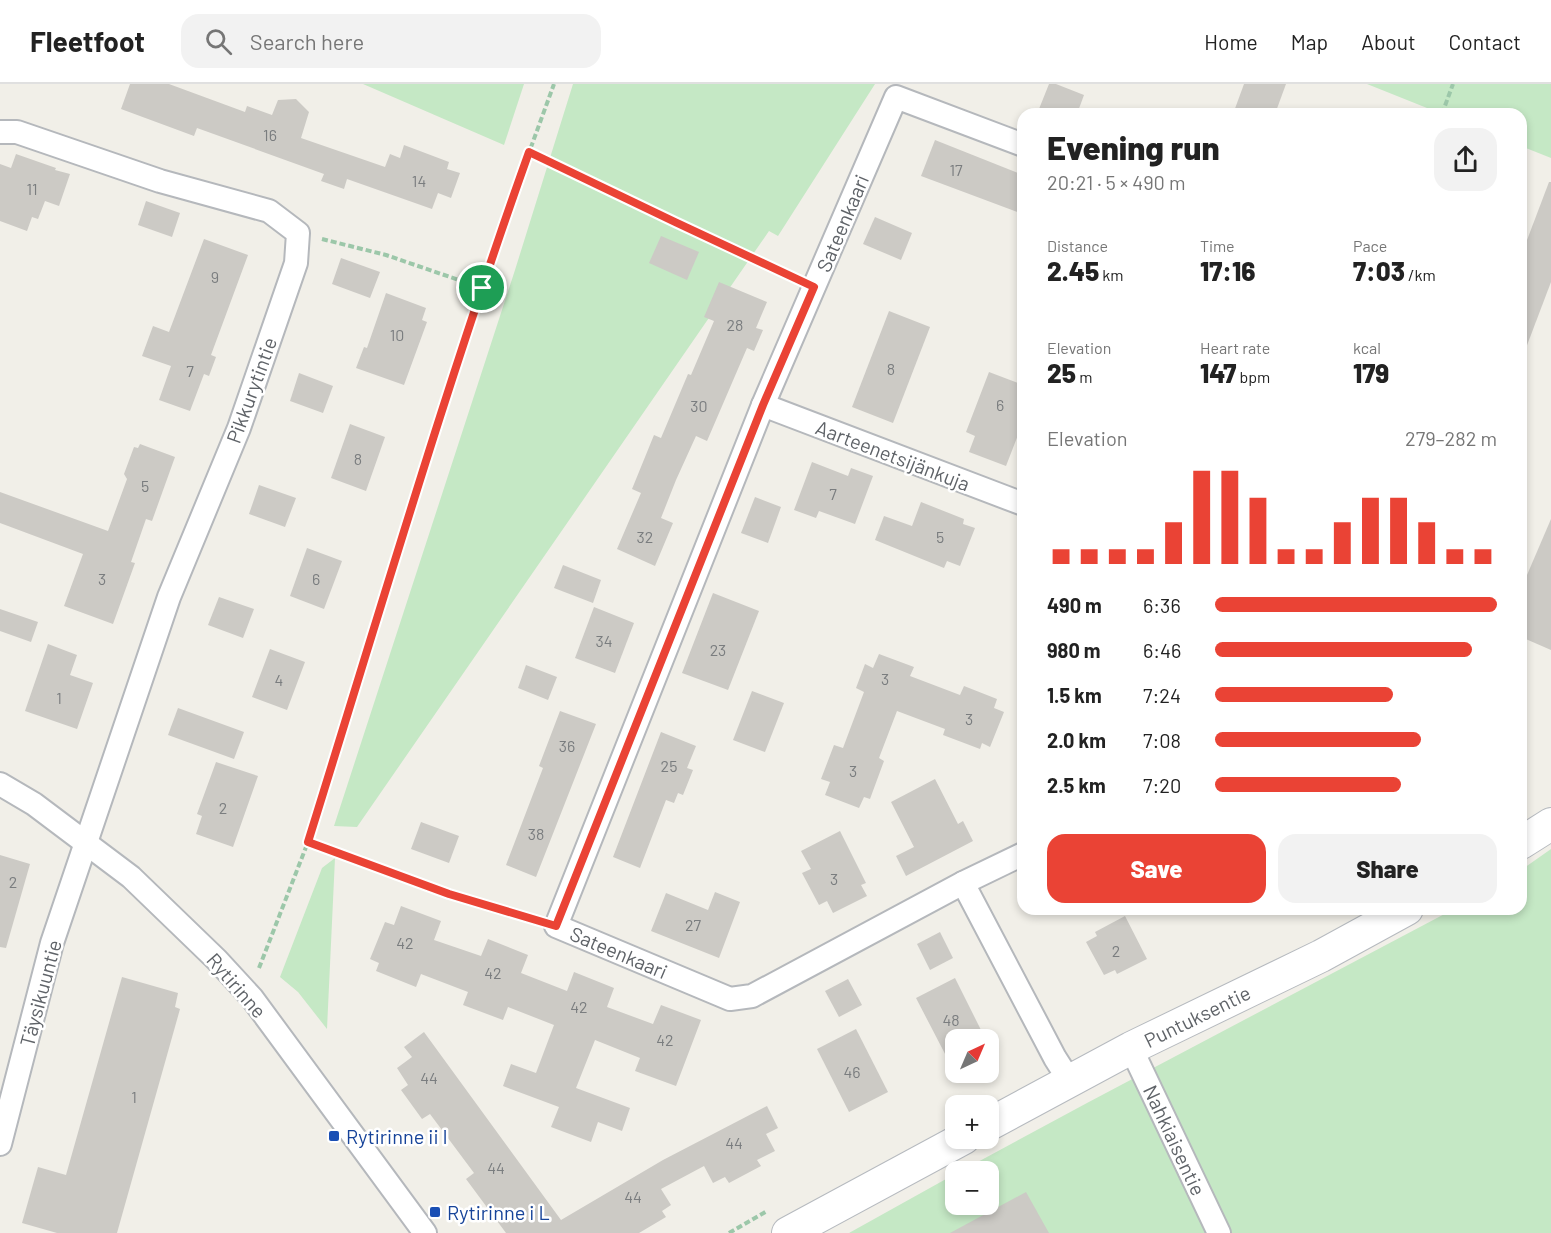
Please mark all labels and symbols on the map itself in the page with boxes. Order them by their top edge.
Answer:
house number: 16 [263,125,277,144]
house number: 17 [949,160,963,179]
house number: 14 [412,171,426,190]
street label: Sateenkaari [811,171,873,275]
house number: 11 [26,179,38,198]
pin [456,262,507,313]
house number: 9 [211,267,219,286]
house number: 28 [727,315,743,334]
house number: 10 [390,325,404,344]
street label: Pikkurytintie [221,334,281,446]
house number: 8 [887,359,895,378]
house number: 7 [186,361,194,380]
house number: 6 [996,395,1004,414]
house number: 30 [690,396,708,415]
street label: Aarteenetsijänkuja [813,415,973,495]
house number: 8 [354,449,362,468]
house number: 5 [141,476,149,495]
house number: 7 [829,484,837,503]
house number: 32 [637,527,653,546]
house number: 5 [936,527,944,546]
house number: 3 [98,569,106,588]
house number: 6 [312,569,320,588]
house number: 34 [595,631,613,650]
house number: 23 [710,640,726,659]
house number: 3 [881,669,889,688]
house number: 4 [275,670,283,689]
house number: 1 [56,688,62,707]
house number: 3 [965,709,973,728]
house number: 36 [559,736,575,755]
house number: 25 [661,756,677,775]
house number: 3 [849,761,857,780]
house number: 2 [219,798,227,817]
house number: 38 [528,824,544,843]
house number: 3 [830,869,838,888]
house number: 2 [9,872,17,891]
house number: 27 [685,915,701,934]
street label: Sateenkaari [567,921,671,983]
house number: 42 [396,933,414,952]
street label: Täysikuuntie [14,937,66,1049]
house number: 2 [1112,941,1120,960]
street label: Rytirinne [202,948,272,1022]
house number: 42 [484,963,502,982]
street label: Puntuksentie [1140,980,1254,1052]
house number: 42 [570,997,588,1016]
house number: 48 [942,1010,960,1029]
north arrow [945,1029,999,1083]
house number: 42 [656,1030,674,1049]
house number: 46 [843,1062,861,1081]
house number: 44 [420,1068,438,1087]
street label: Nahkiaisentie [1139,1081,1211,1199]
house number: 1 [131,1087,137,1106]
place label: Rytirinne ii I [346,1124,448,1148]
marker: Rytirinne ii I [327,1129,341,1143]
house number: 44 [725,1133,743,1152]
house number: 44 [487,1158,505,1177]
house number: 44 [624,1187,642,1206]
place label: Rytirinne i L [447,1200,550,1224]
marker: Rytirinne i L [428,1205,442,1219]

